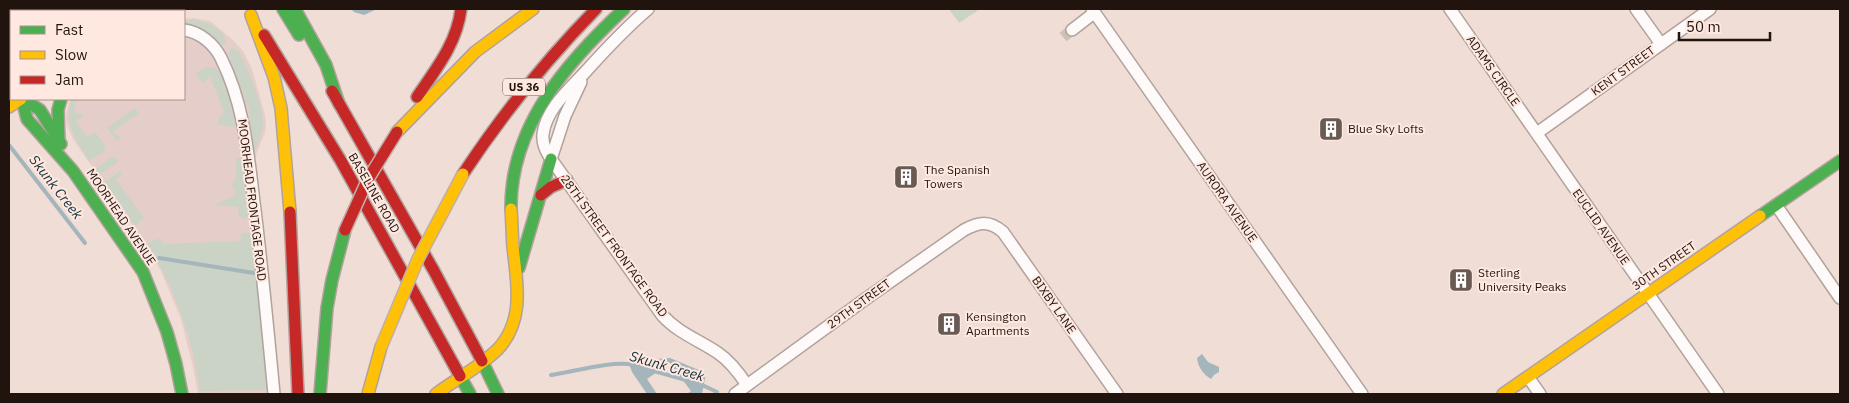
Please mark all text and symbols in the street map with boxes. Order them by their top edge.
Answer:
legend [10,10,185,100]
scale bar [1679,10,1770,42]
text: 50 m [1686,17,1721,36]
text: Fast [55,20,83,39]
street label: ADAMS CIRCLE [1463,32,1523,109]
street label: KENT STREET [1588,42,1658,99]
text: Slow [55,45,88,64]
text: Jam [55,70,84,89]
road number: US 36 [503,78,545,95]
building icon: Blue Sky Lofts [1318,116,1344,142]
street label: MOORHEAD FRONTAGE ROAD [235,118,270,282]
place label: Blue Sky Lofts [1348,121,1424,136]
street label: BASELINE ROAD [345,150,403,236]
water label: Skunk Creek [25,151,87,223]
street label: AURORA AVENUE [1194,158,1261,245]
place label: The Spanish Towers [924,162,990,191]
building icon: The Spanish Towers [893,164,919,190]
street label: MOORHEAD AVENUE [83,165,159,268]
street label: 28TH STREET FRONTAGE ROAD [558,172,671,320]
street label: EUCLID AVENUE [1570,186,1633,268]
street label: 30TH STREET [1629,238,1699,293]
place label: Sterling University Peaks [1478,265,1567,294]
building icon: Sterling University Peaks [1448,267,1474,293]
street label: BIXBY LANE [1029,273,1080,336]
street label: 29TH STREET [824,275,893,332]
place label: Kensington Apartments [966,309,1030,338]
building icon: Kensington Apartments [936,311,962,337]
water label: Skunk Creek [628,347,707,385]

